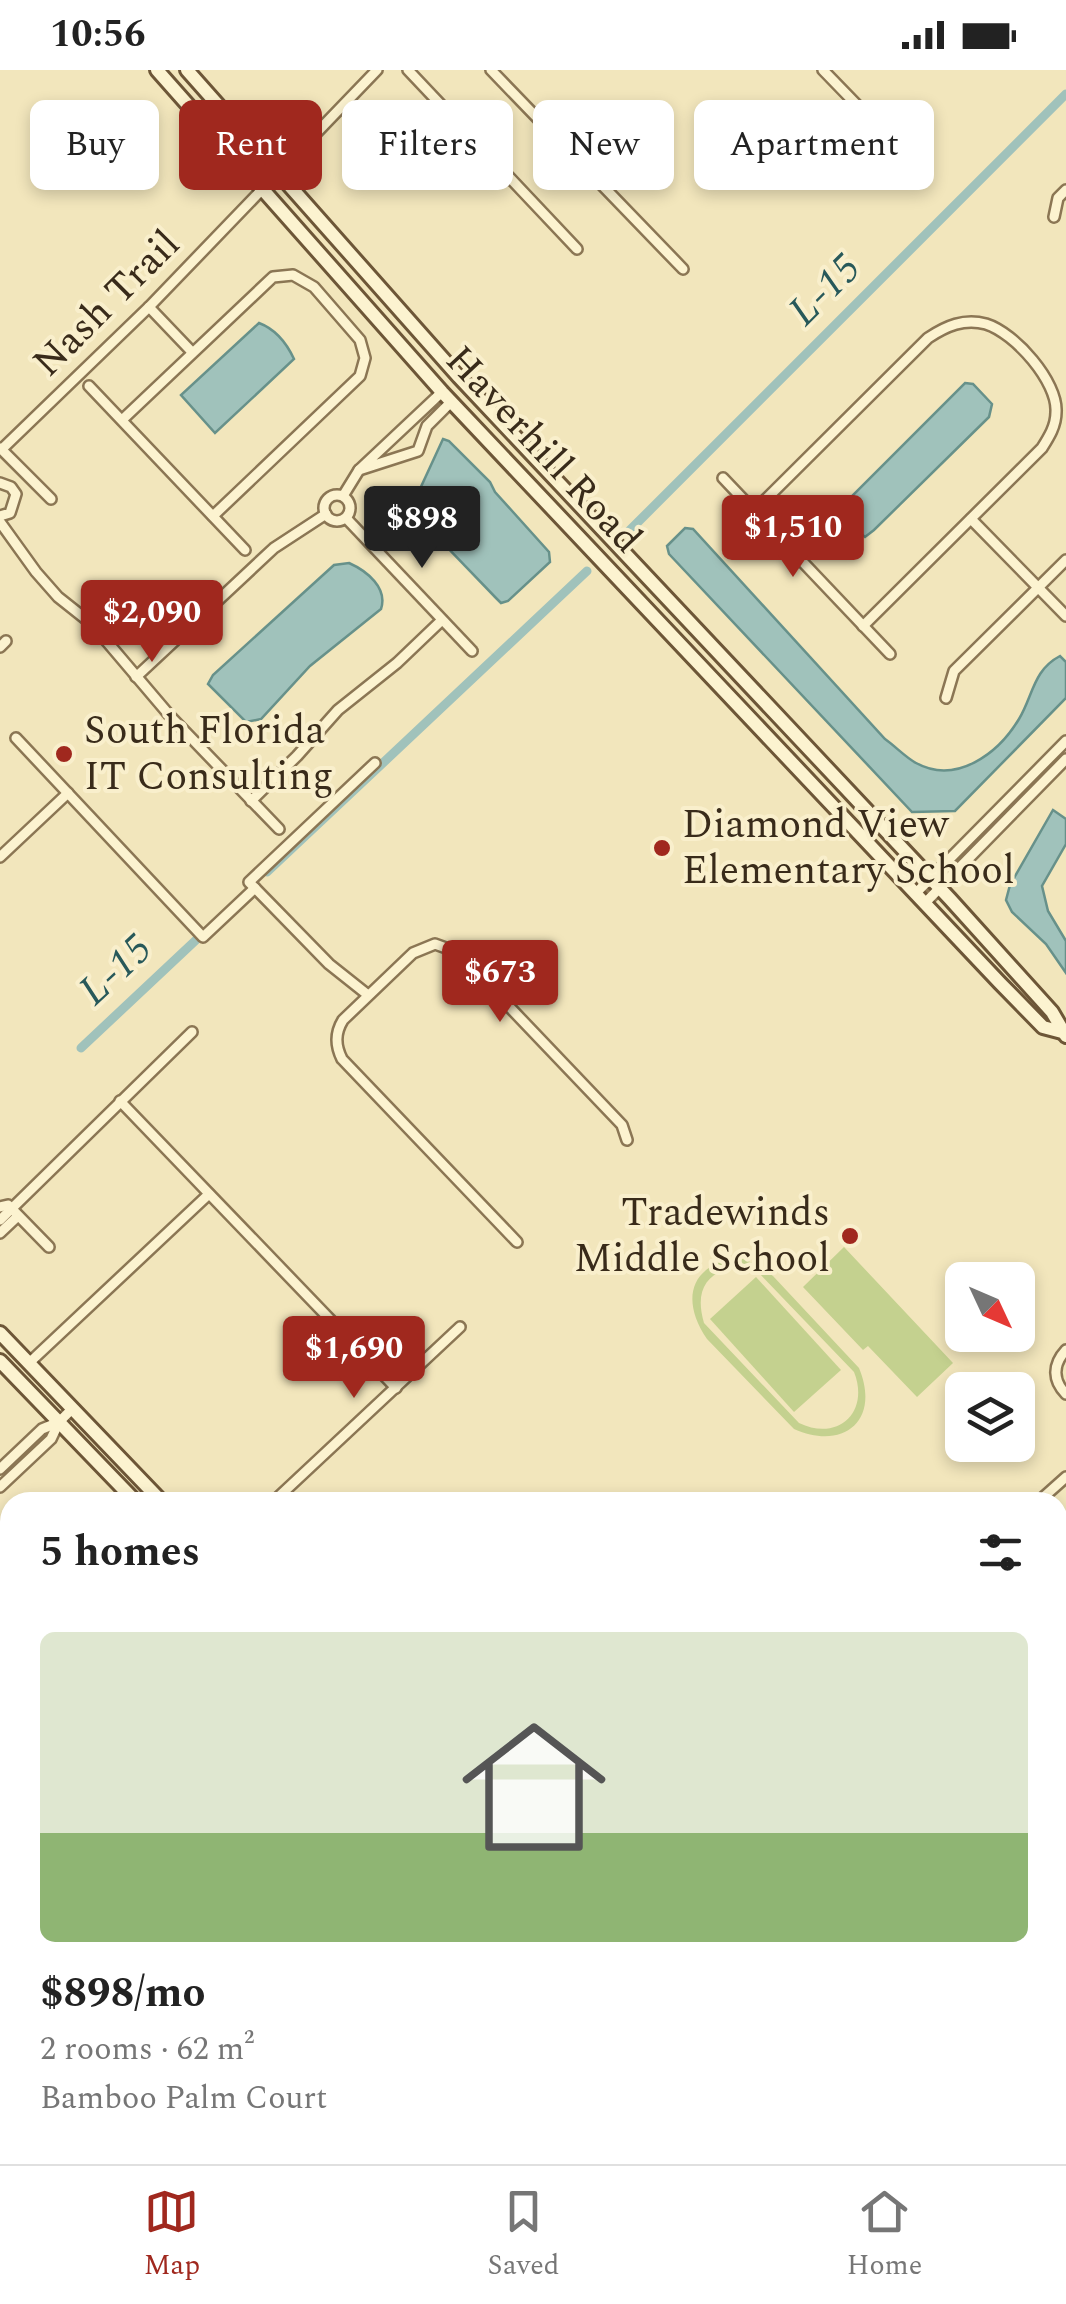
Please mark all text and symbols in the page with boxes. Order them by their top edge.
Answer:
text: 10:56 [50,6,145,64]
chip: Buy [30,100,159,190]
chip: Rent [179,100,322,190]
chip: Filters [342,100,513,190]
chip: New [533,100,674,190]
chip: Apartment [694,100,934,190]
street label: Nash Trail [19,216,195,392]
water label: L-15 [774,239,876,341]
street label: Haverhill Road [430,332,656,568]
pin: $898 [363,486,481,571]
text: $898 [386,494,458,543]
pin: $1,510 [712,495,874,580]
text: $1,510 [744,503,842,552]
pin: $2,090 [71,580,233,665]
text: $2,090 [103,588,201,637]
place label: South Florida IT Consulting [84,701,334,808]
marker: South Florida IT Consulting [53,743,75,765]
place label: Diamond View Elementary School [682,795,1015,902]
marker: Diamond View Elementary School [651,837,673,859]
water label: L-15 [65,919,167,1021]
pin: $673 [441,940,559,1025]
text: $673 [464,948,536,997]
place label: Tradewinds Middle School [574,1183,830,1290]
marker: Tradewinds Middle School [839,1225,861,1247]
north arrow [945,1262,1035,1352]
map controls [945,1262,1035,1462]
pin: $1,690 [273,1316,435,1401]
text: $1,690 [305,1324,403,1373]
button: layers [945,1372,1035,1462]
text: 5 homes [40,1521,200,1584]
icon: filters [973,1525,1028,1580]
icon: home [444,1697,624,1877]
text: $898/mo [40,1962,206,2025]
text: 2 rooms · 62 m² [40,2025,254,2074]
text: Bamboo Palm Court [40,2074,327,2123]
tab: Map [144,2184,200,2287]
tab: Saved [488,2184,559,2287]
tab: Home [847,2184,922,2287]

